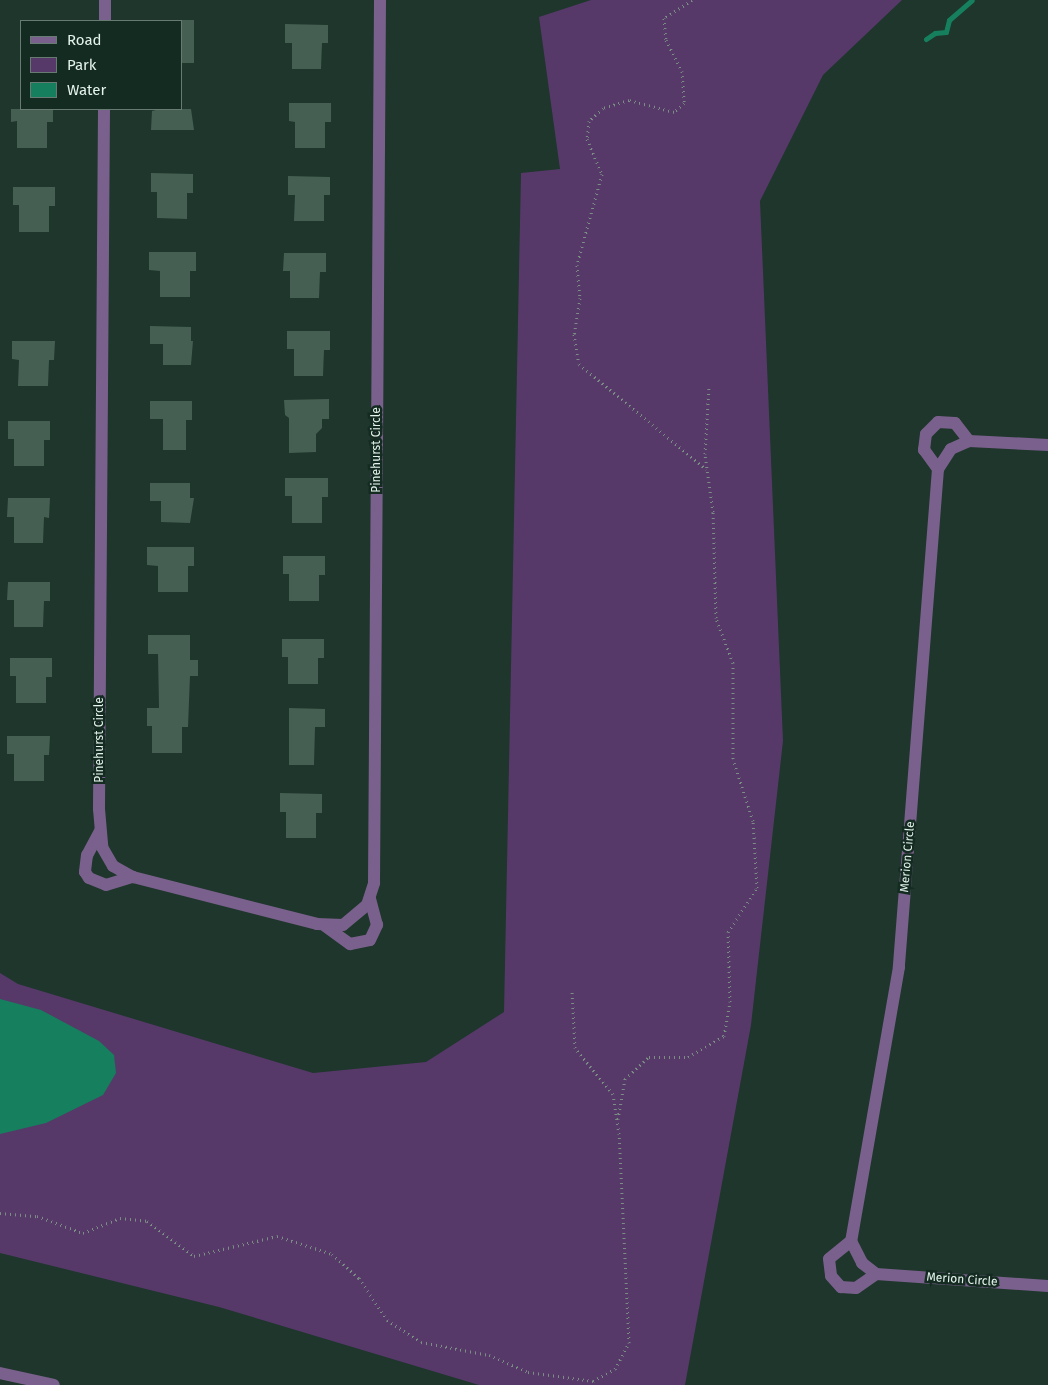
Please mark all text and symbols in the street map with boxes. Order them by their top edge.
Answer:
legend [20,20,182,110]
text: Road [67,31,102,49]
text: Park [67,56,97,74]
text: Water [67,81,106,99]
street label: Pinehurst Circle [370,407,384,493]
street label: Pinehurst Circle [93,697,107,783]
street label: Merion Circle [898,821,918,893]
street label: Merion Circle [926,1270,998,1290]

